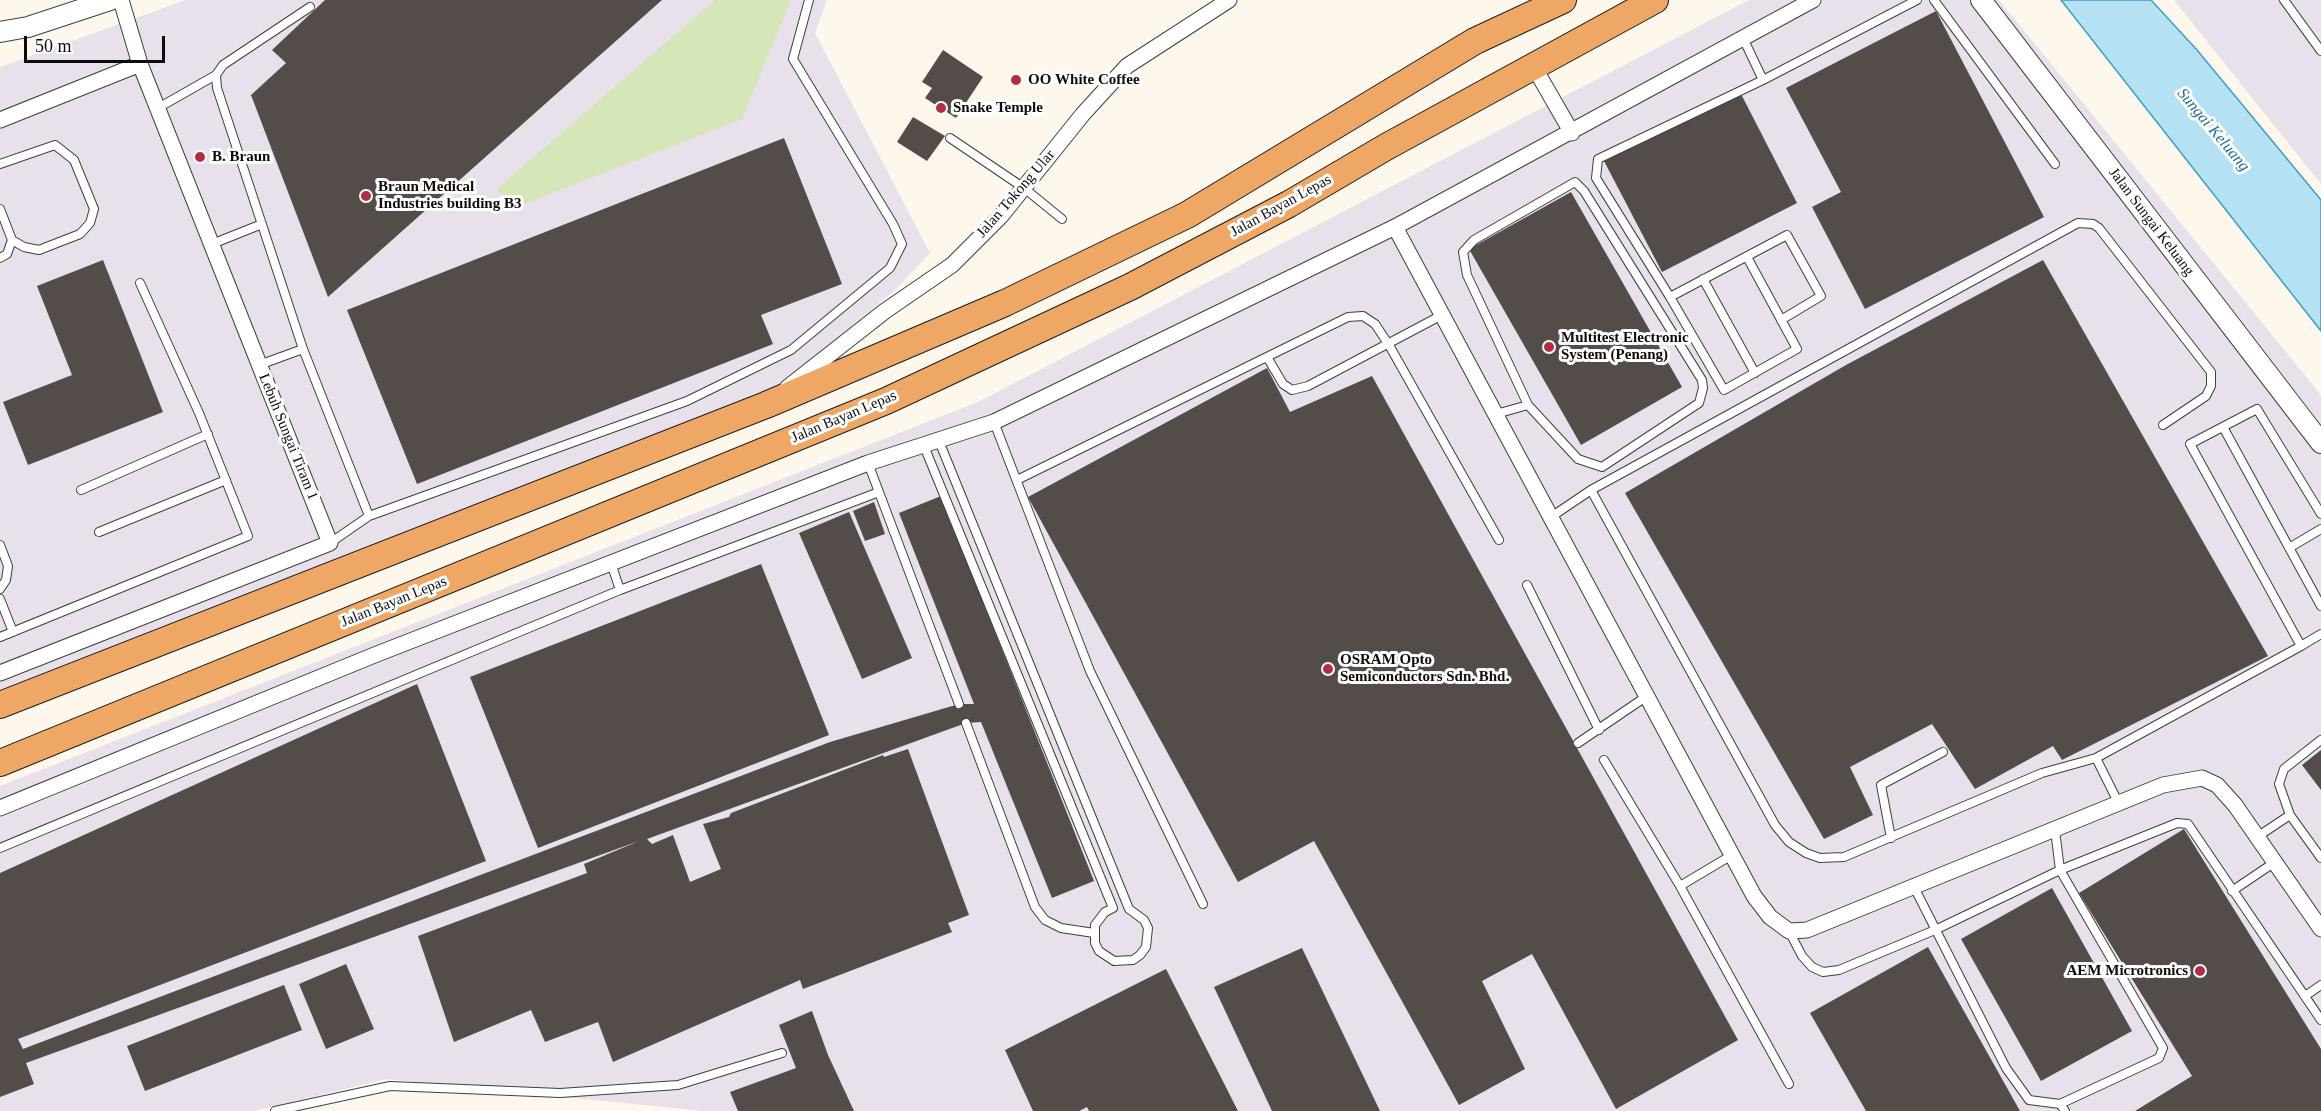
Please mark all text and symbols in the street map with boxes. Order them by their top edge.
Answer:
scale bar [27,24,168,62]
text: 50 m [35,36,72,56]
place label: OO White Coffee [1028,71,1140,89]
marker: OO White Coffee [1009,73,1023,87]
water label: Sungai Keluang [2173,85,2253,175]
place label: Snake Temple [953,99,1043,117]
marker: Snake Temple [934,101,948,115]
street label: Jalan Tokong Ular [973,146,1059,242]
place label: B. Braun [212,148,270,166]
marker: B. Braun [193,150,207,164]
street label: Jalan Sungai Keluang [2104,164,2198,280]
street label: Jalan Bayan Lepas [1227,171,1335,241]
place label: Braun Medical Industries building B3 [378,178,521,213]
marker: Braun Medical Industries building B3 [359,189,373,203]
place label: Multitest Electronic System (Penang) [1561,329,1689,364]
marker: Multitest Electronic System (Penang) [1542,340,1556,354]
street label: Lebuh Sungai Tiram 1 [254,371,322,503]
street label: Jalan Bayan Lepas [789,387,899,447]
street label: Jalan Bayan Lepas [338,573,450,631]
place label: OSRAM Opto Semiconductors Sdn. Bhd. [1340,651,1509,686]
marker: OSRAM Opto Semiconductors Sdn. Bhd. [1321,662,1335,676]
place label: AEM Microtronics [2066,962,2188,980]
marker: AEM Microtronics [2193,964,2207,978]

